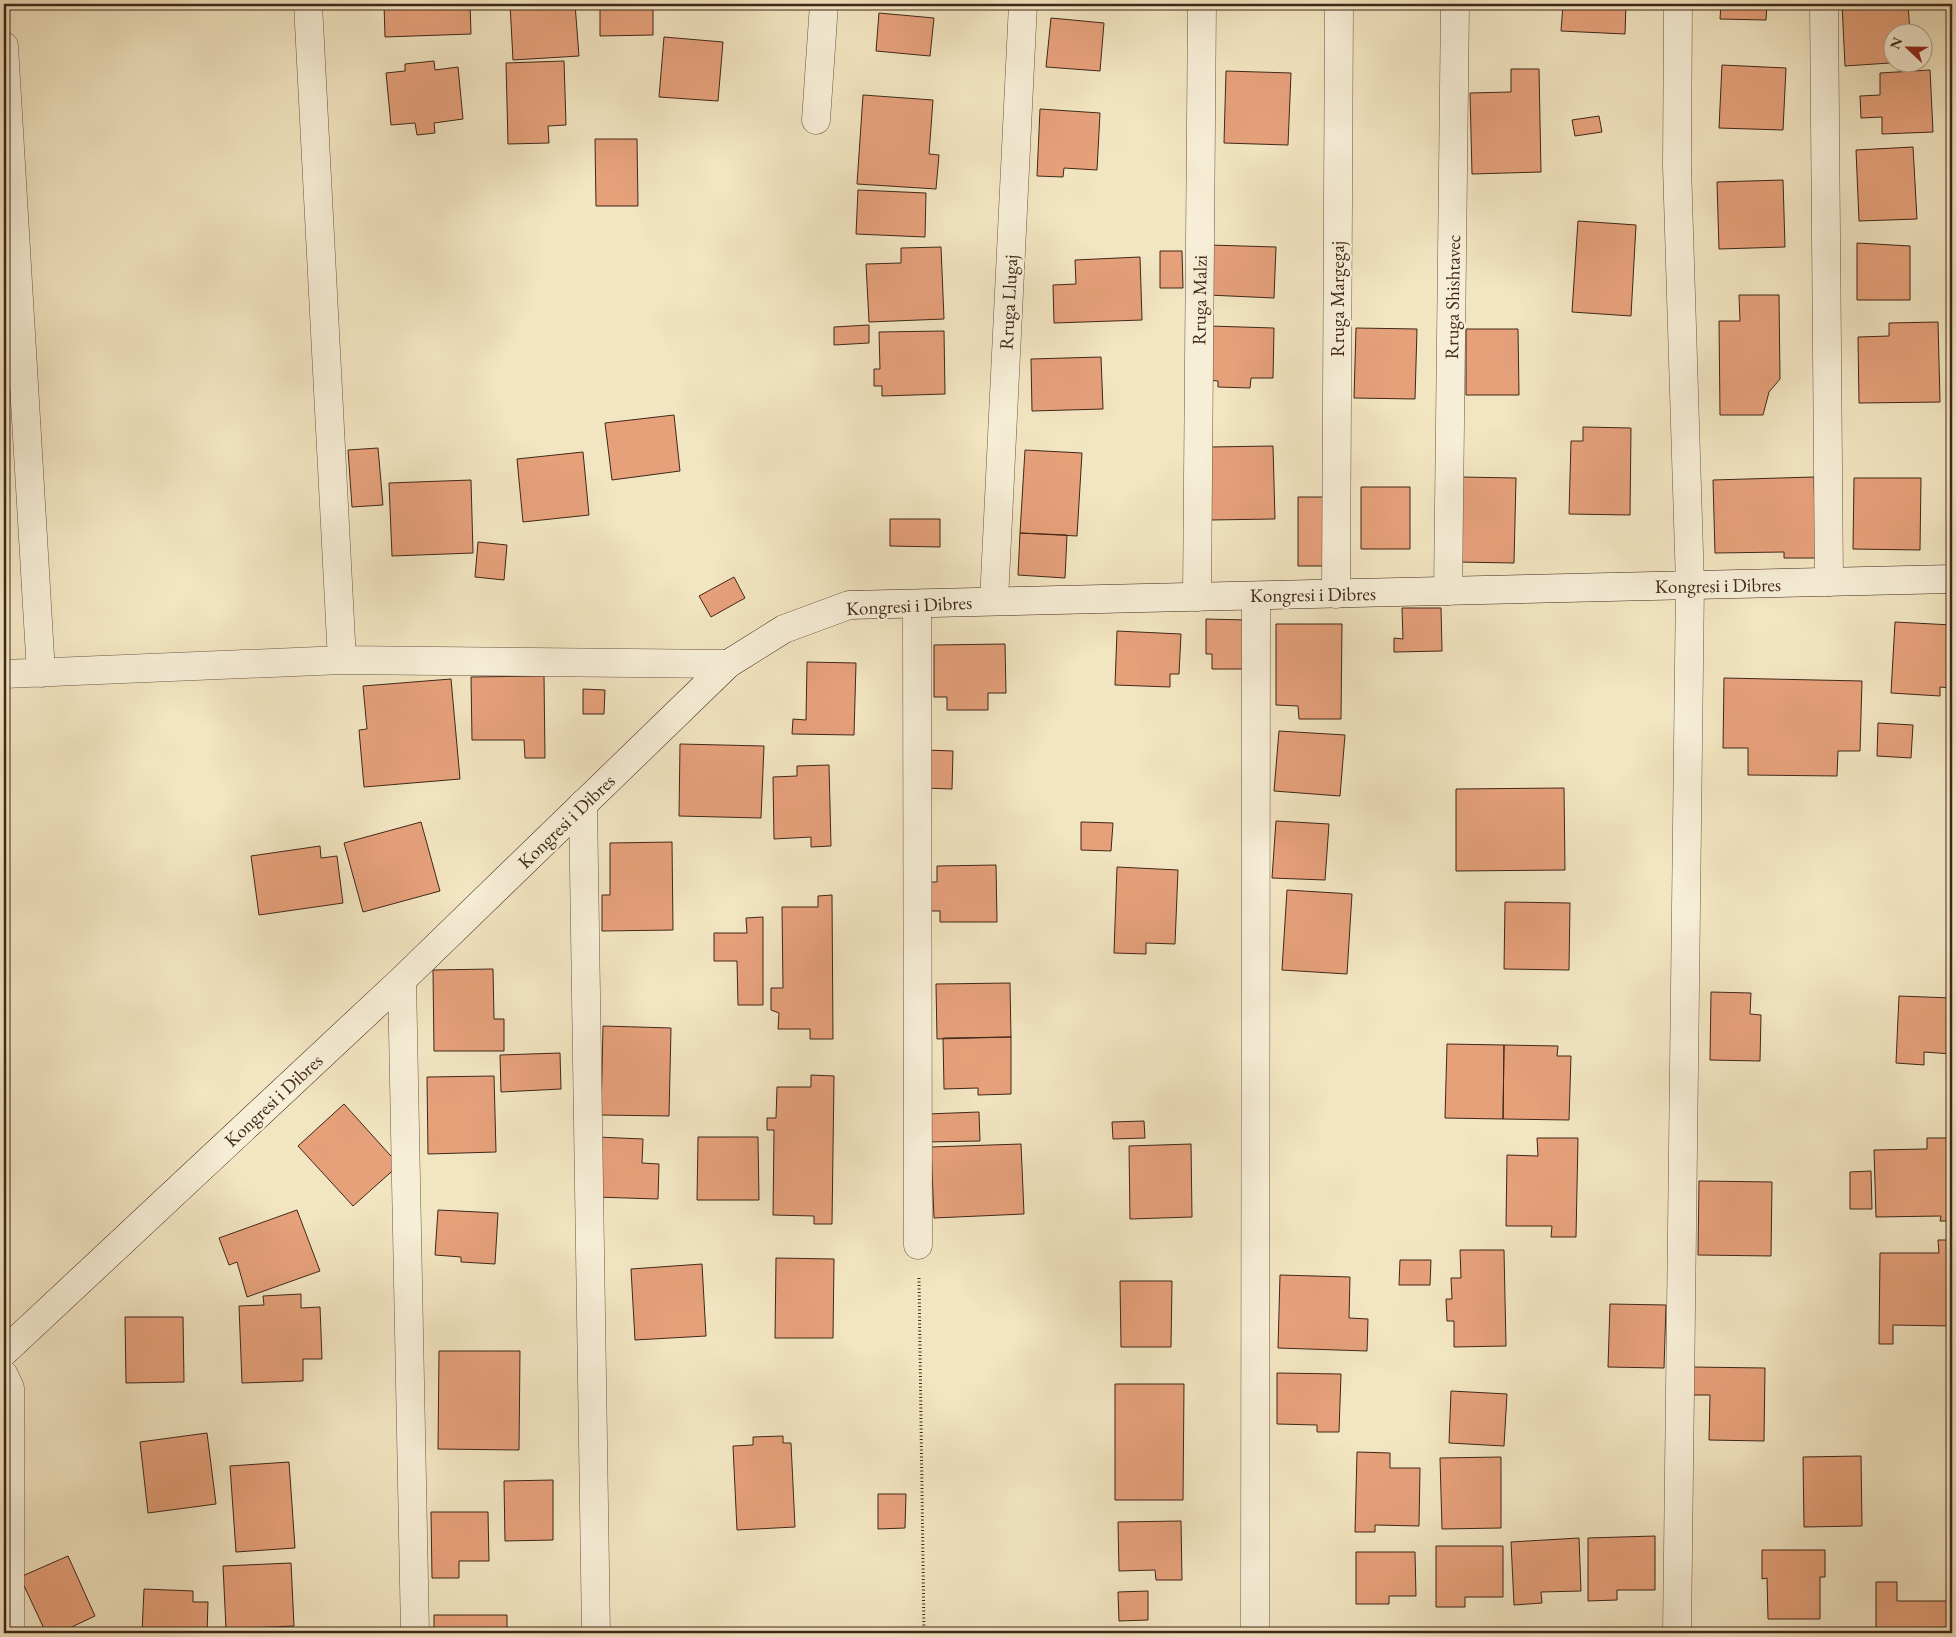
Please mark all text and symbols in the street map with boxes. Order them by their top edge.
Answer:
north arrow [1884,22,1934,72]
text: N [1885,34,1907,52]
street label: Rruga Shishtavec [1439,234,1466,360]
street label: Rruga Margegaj [1325,241,1350,357]
street label: Rruga Llugaj [994,254,1023,350]
street label: Rruga Malzi [1186,254,1213,345]
street label: Kongresi i Dibres [1655,572,1781,599]
street label: Kongresi i Dibres [1250,581,1376,608]
street label: Kongresi i Dibres [845,590,973,621]
street label: Kongresi i Dibres [512,769,620,874]
street label: Kongresi i Dibres [219,1048,328,1153]

